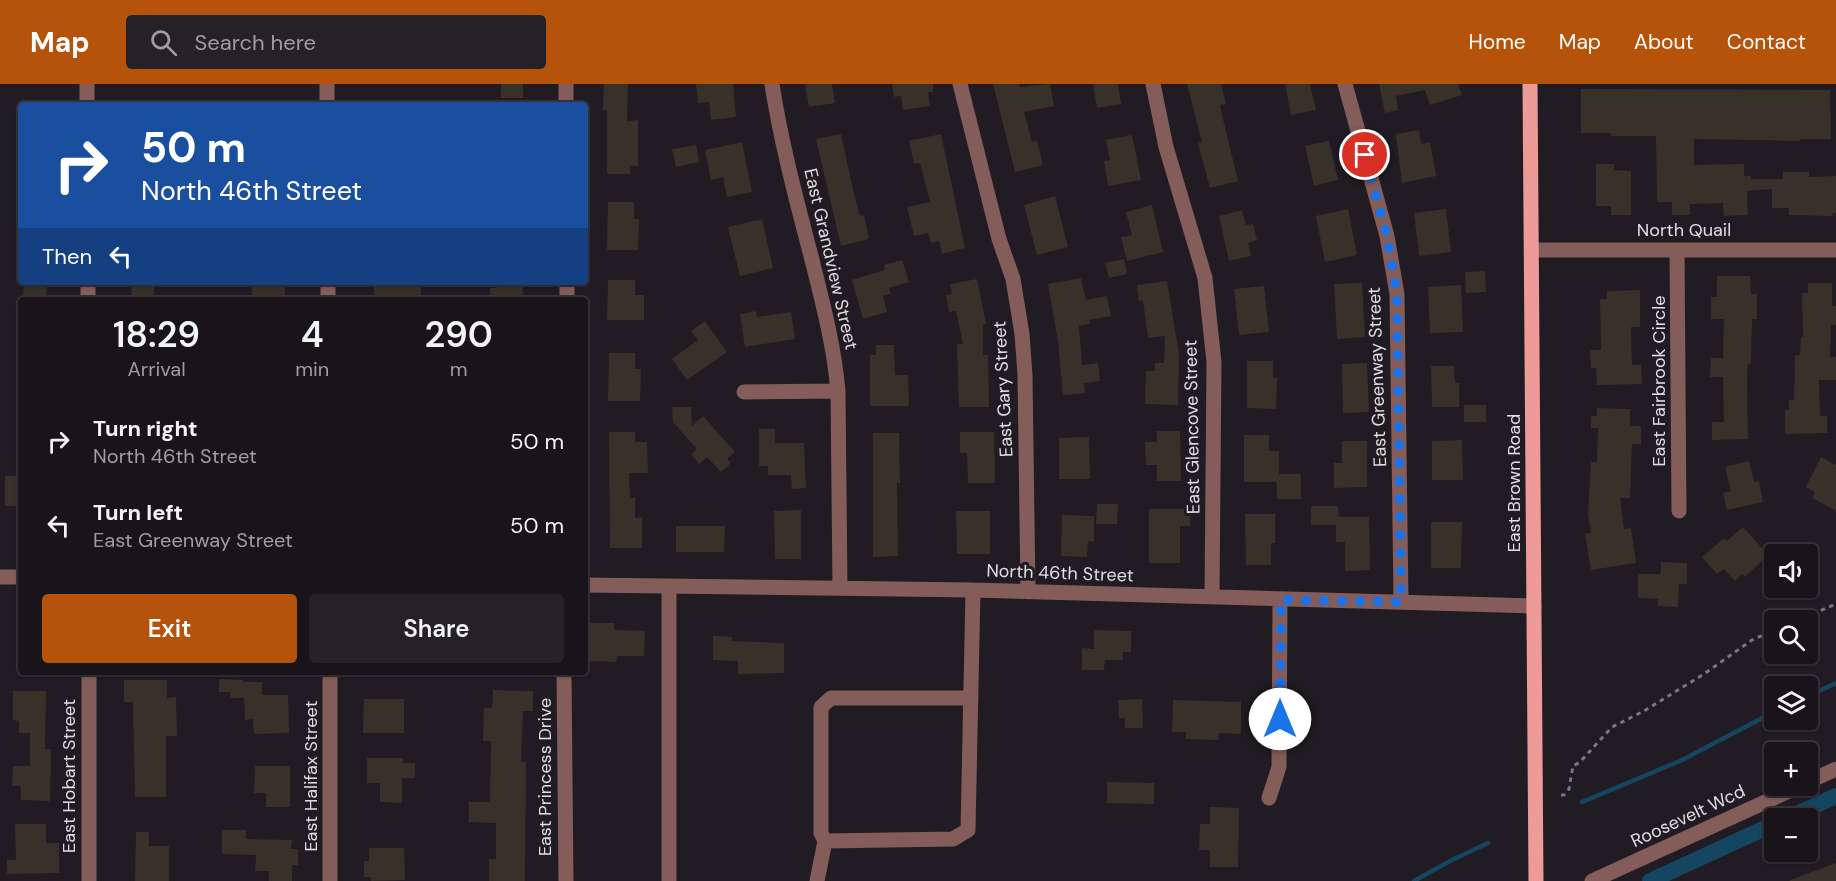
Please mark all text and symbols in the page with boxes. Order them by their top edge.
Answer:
search box [126,15,546,69]
text: Map [30,24,90,61]
icon: search [147,26,180,59]
text: Search here [195,28,316,57]
text: Home [1468,28,1526,56]
text: Map [1559,28,1601,56]
text: About [1634,28,1694,56]
text: Contact [1727,28,1806,56]
text: 50 m [141,120,246,175]
icon: right [42,126,120,204]
pin [1339,129,1390,180]
icon: arrive [1348,138,1381,171]
street label: East Grandview Street [798,166,864,352]
text: North 46th Street [141,173,362,208]
street label: North Quail [1637,218,1731,242]
icon: left [104,240,137,273]
text: Then [42,242,92,271]
street label: East Greenway Street [1362,287,1392,467]
street label: East Fairbrook Circle [1647,295,1671,467]
text: 18:29 [113,311,200,358]
text: 4 [301,311,324,358]
text: 290 [424,311,493,358]
street label: East Gary Street [987,320,1019,458]
street label: East Glencove Street [1178,340,1206,514]
text: Arrival [127,356,186,382]
text: min [295,356,329,382]
text: m [450,356,468,382]
text: Turn right [93,414,198,443]
street label: East Brown Road [1502,414,1526,552]
icon: right [42,425,75,458]
text: 50 m [510,427,564,456]
text: North 46th Street [93,443,257,469]
text: Turn left [93,498,183,527]
icon: left [42,509,75,542]
text: 50 m [510,511,564,540]
text: East Greenway Street [93,527,293,553]
map controls [1764,544,1818,862]
button: sound [1764,544,1818,598]
street label: North 46th Street [986,558,1134,588]
button: Exit [42,594,297,663]
button: Share [309,594,564,663]
button: search [1764,610,1818,664]
button: layers [1764,676,1818,730]
position arrow [1248,687,1312,751]
street label: East Princess Drive [533,698,557,856]
street label: East Hobart Street [57,699,81,853]
street label: East Halifax Street [299,700,323,852]
button: + [1764,742,1818,796]
street label: Roosevelt Wcd [1627,779,1749,853]
button: − [1764,808,1818,862]

